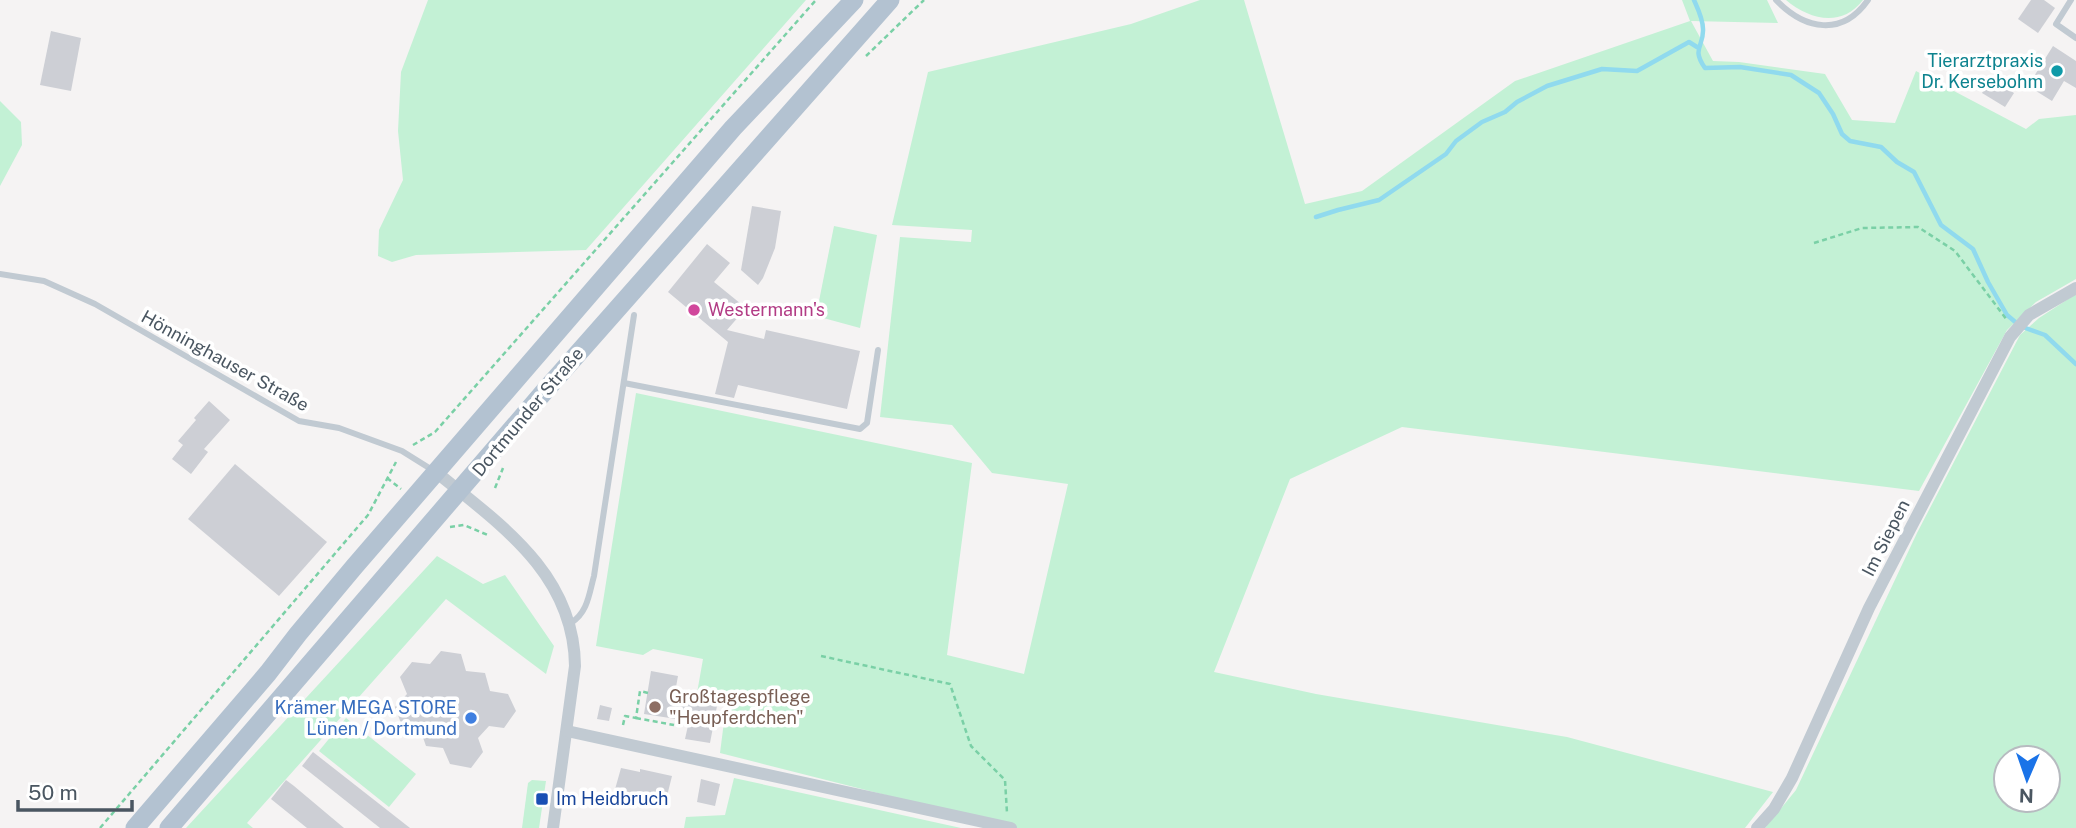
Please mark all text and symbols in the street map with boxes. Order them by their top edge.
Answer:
place label: Tierarztpraxis Dr. Kersebohm [1921,50,2043,92]
marker: Tierarztpraxis Dr. Kersebohm [2049,63,2065,79]
place label: Westermann's [708,299,825,320]
marker: Westermann's [686,302,702,318]
street label: Hönninghauser Straße [138,306,313,415]
street label: Dortmunder Straße [468,343,588,480]
street label: Im Siepen [1857,496,1914,580]
place label: Großtagespflege "Heupferdchen" [669,686,810,728]
place label: Krämer MEGA STORE Lünen / Dortmund [275,697,457,739]
marker: Großtagespflege "Heupferdchen" [647,699,663,715]
marker: Krämer MEGA STORE Lünen / Dortmund [463,710,479,726]
north arrow [1992,744,2062,814]
scale bar [18,768,131,812]
text: 50 m [28,780,78,805]
text: N [2019,785,2034,807]
place label: Im Heidbruch [556,788,668,809]
marker: Im Heidbruch [534,791,550,807]

